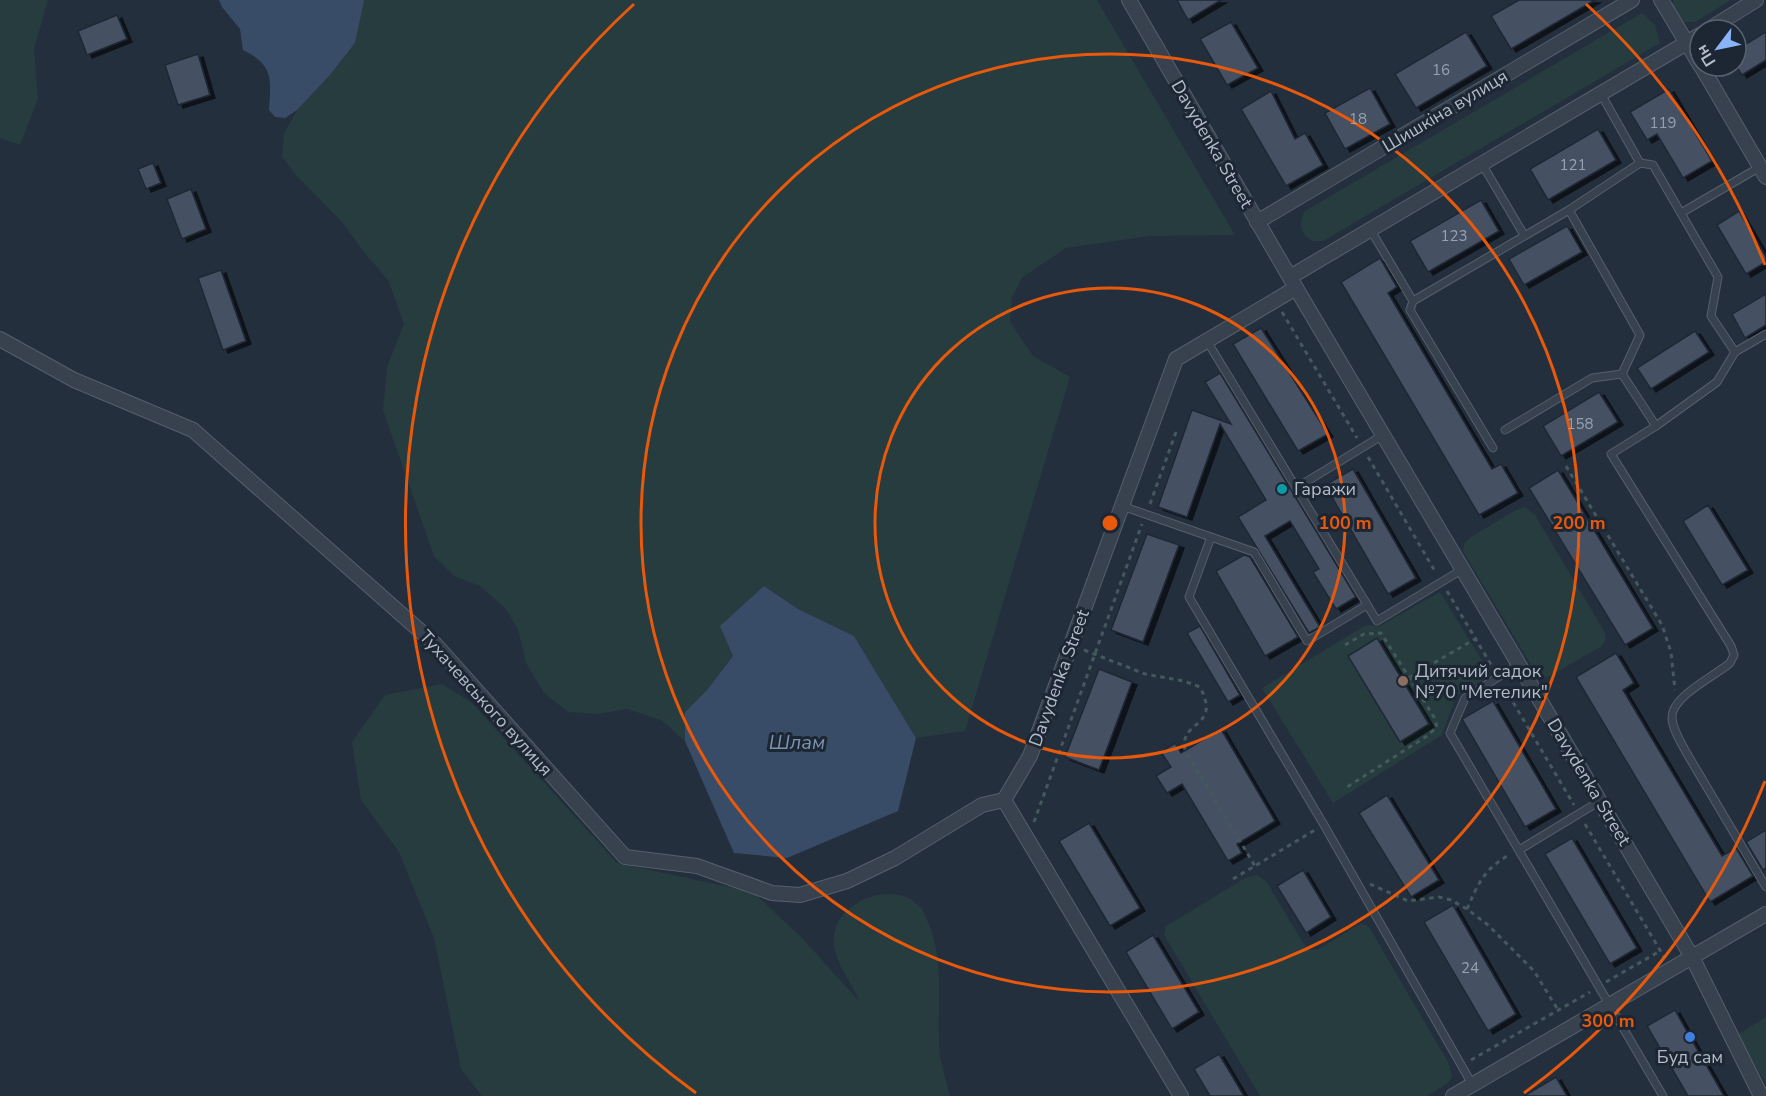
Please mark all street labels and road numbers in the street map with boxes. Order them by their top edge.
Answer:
street label: Шишкiна вулиця [1378,64,1512,158]
street label: Davydenka Street [1166,76,1259,213]
street label: Davydenka Street [1023,606,1095,750]
street label: Тухачевського вулиця [414,625,558,781]
street label: Davydenka Street [1542,714,1637,851]

